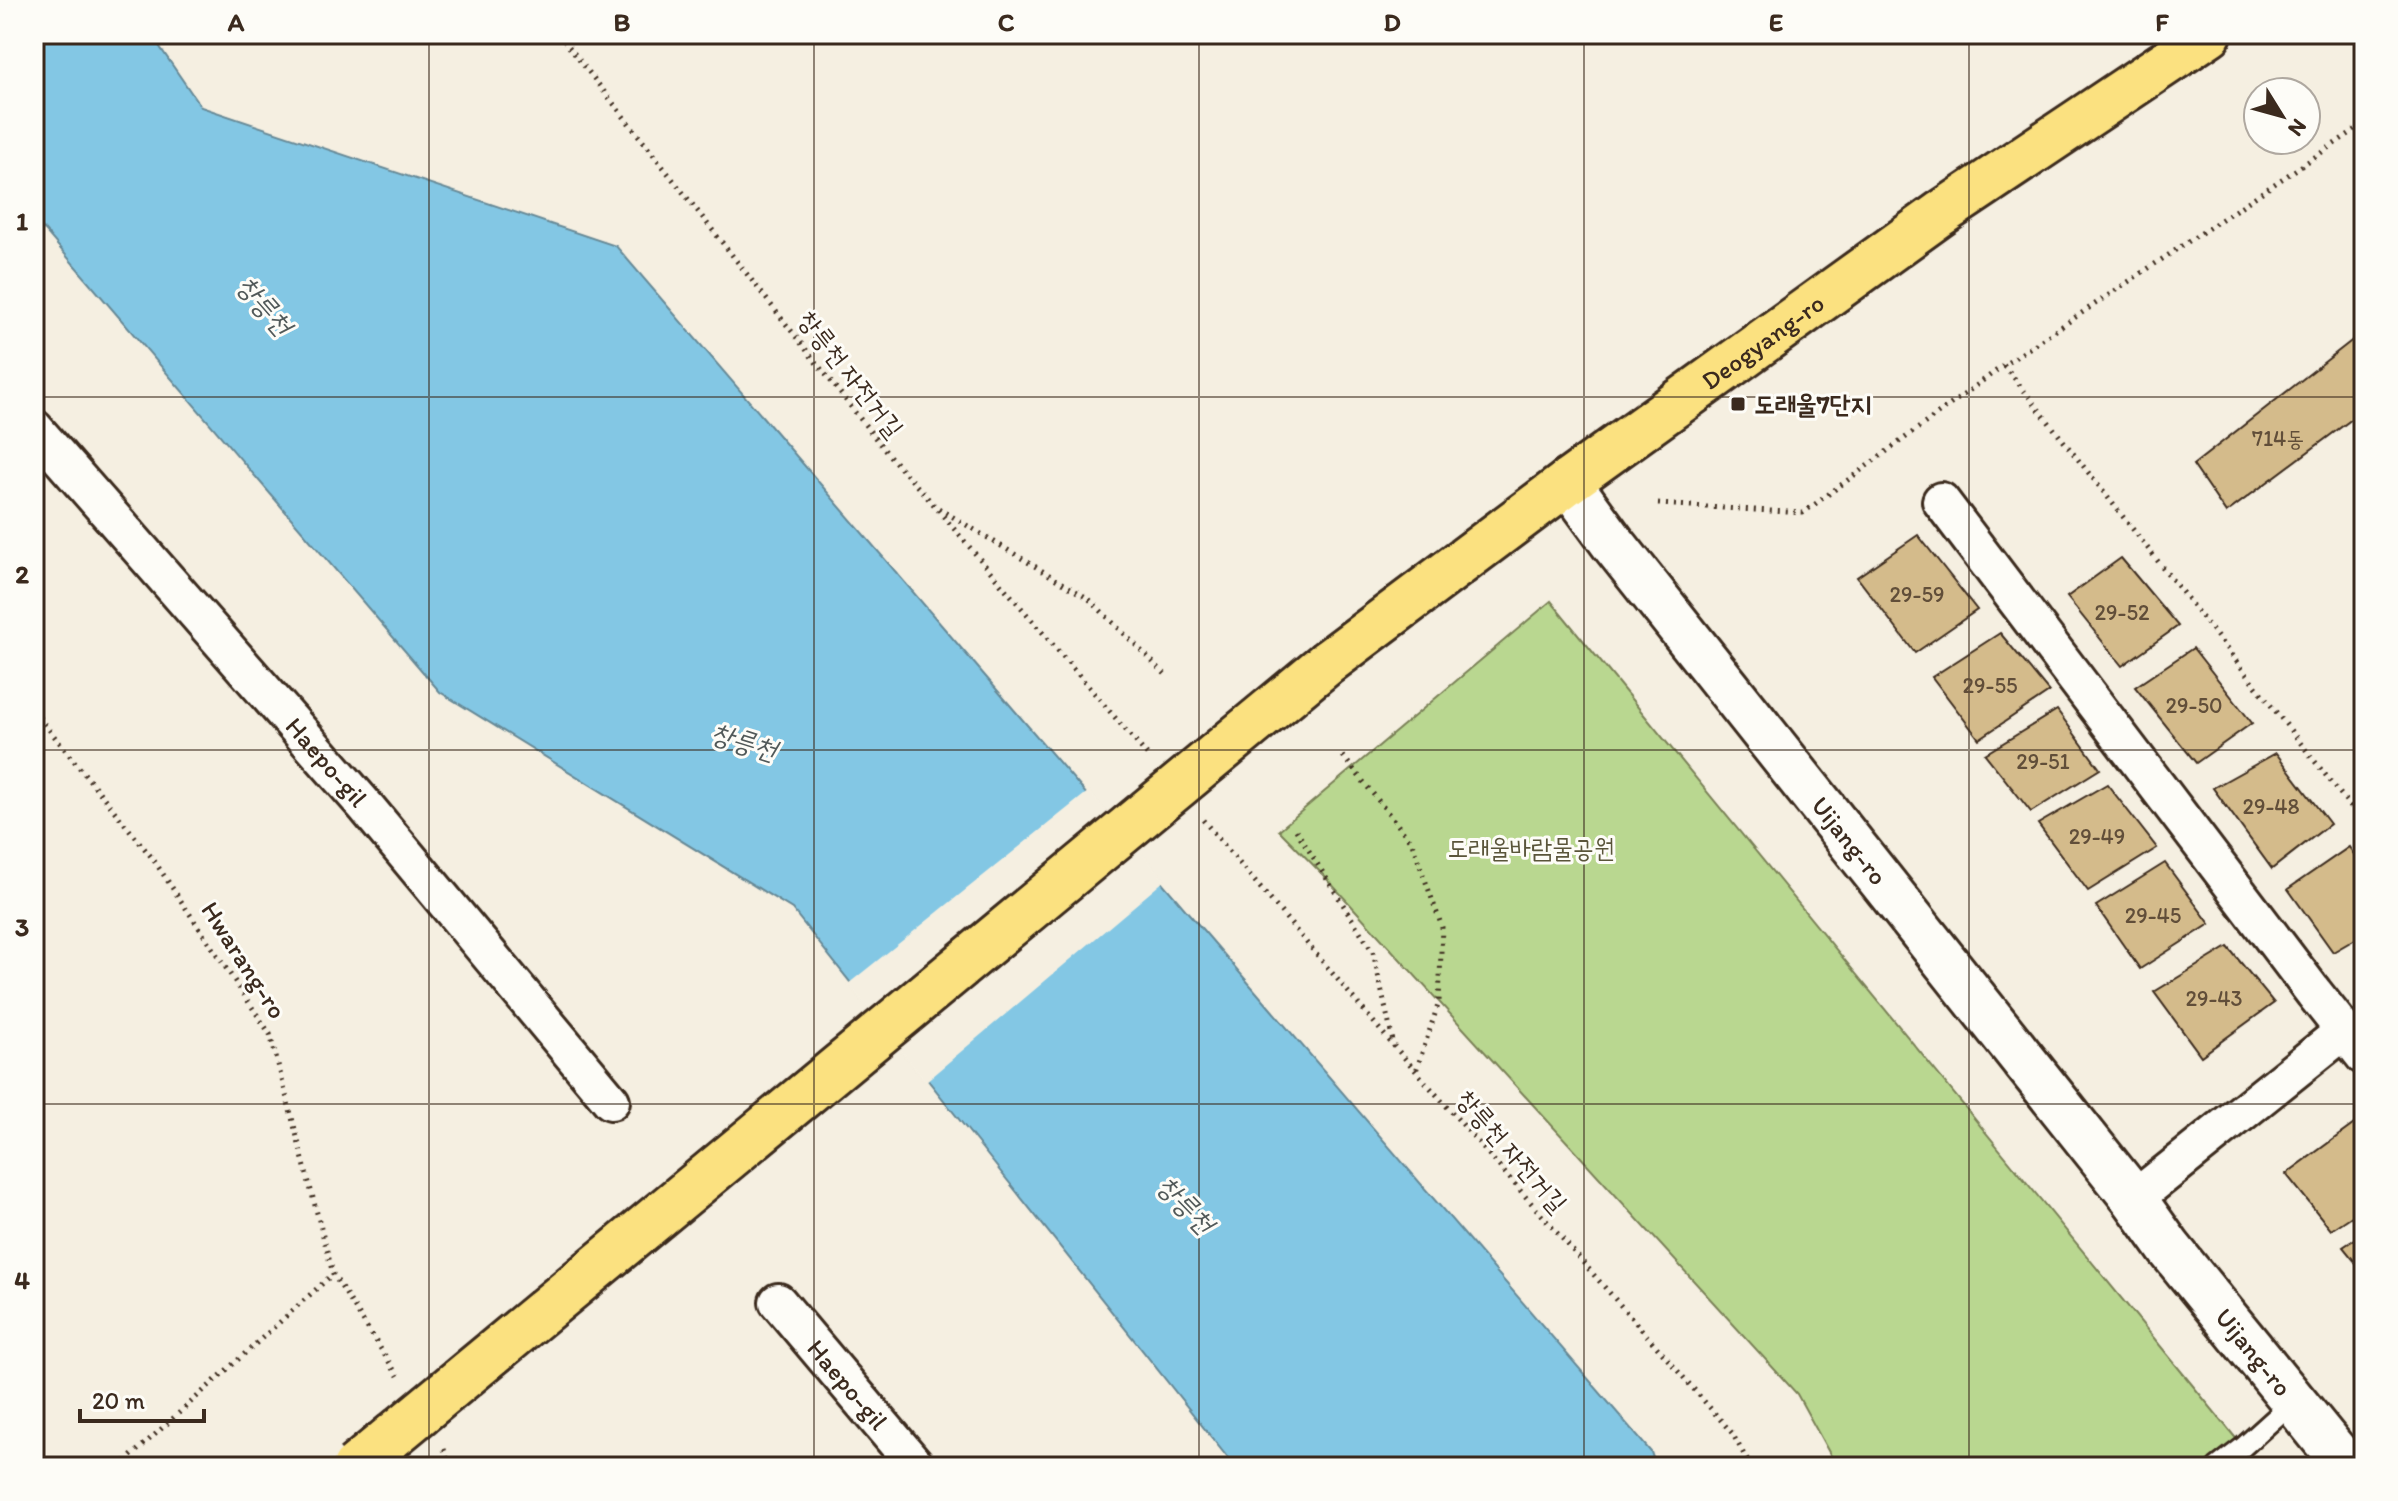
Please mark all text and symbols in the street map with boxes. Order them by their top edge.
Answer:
text: A [227,6,245,38]
text: B [614,6,631,38]
text: C [998,6,1015,38]
text: D [1383,6,1401,38]
text: E [1769,6,1783,38]
text: F [2155,6,2169,38]
north arrow [2242,76,2322,156]
text: N [2282,114,2313,142]
text: 1 [16,205,28,237]
water label: 창릉천 [230,268,302,344]
street label: Deogyang-ro [1695,287,1830,397]
street label: 창릉천 자전거길 [792,304,911,444]
place label: 도래울7단지 [1754,388,1872,420]
marker: 도래울7단지 [1729,395,1747,413]
house number: 714동 [2252,425,2304,452]
text: 2 [15,558,29,590]
house number: 29-59 [1890,581,1944,608]
house number: 29-52 [2094,599,2150,626]
house number: 29-55 [1962,672,2018,699]
house number: 29-50 [2165,692,2223,719]
street label: Haepo-gil [279,711,374,813]
water label: 창릉천 [707,715,784,768]
house number: 29-51 [2016,748,2070,775]
street label: Uijang-ro [1804,790,1894,892]
house number: 29-48 [2242,793,2300,820]
house number: 29-49 [2069,823,2125,850]
park label: 도래울바람물공원 [1447,832,1615,864]
street label: Hwarang-ro [194,895,294,1025]
house number: 29-45 [2125,902,2181,929]
text: 3 [15,911,29,943]
house number: 29-43 [2185,985,2243,1012]
street label: 창릉천 자전거길 [1450,1083,1574,1219]
water label: 창릉천 [1150,1168,1223,1242]
text: 4 [14,1264,30,1296]
street label: Uijang-ro [2208,1302,2299,1403]
street label: Haepo-gil [800,1333,895,1436]
scale bar [80,1373,204,1423]
text: 20 m [92,1386,145,1415]

